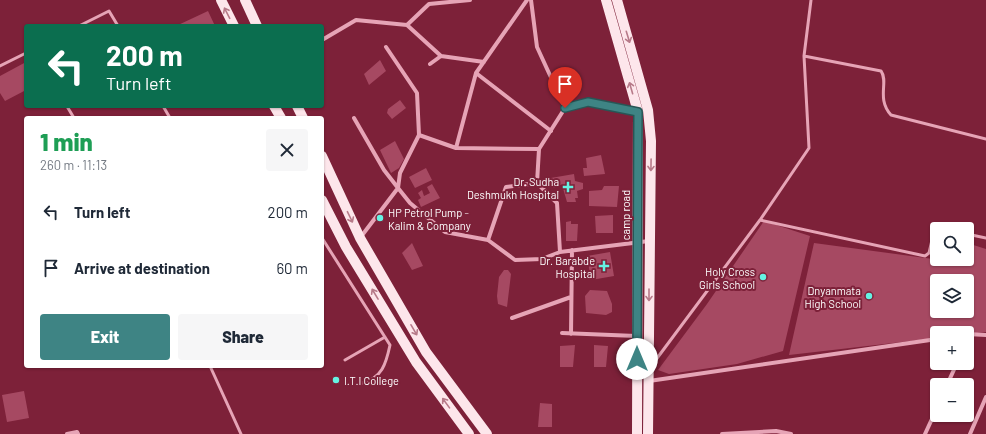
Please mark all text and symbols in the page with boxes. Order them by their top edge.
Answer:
one-way arrow [223,7,230,19]
one-way arrow [625,31,632,44]
text: 200 m [106,38,183,72]
icon: left [40,40,92,92]
pin [548,67,582,108]
text: Turn left [106,72,172,94]
icon: arrive [554,73,576,95]
one-way arrow [627,82,634,95]
text: 1 min [40,127,93,156]
button: close [266,129,308,171]
text: 260 m · 11:13 [40,157,107,173]
one-way arrow [647,158,654,171]
place label: Dr. Sudha Deshmukh Hospital [467,175,559,201]
marker: Dr. Sudha Deshmukh Hospital [562,181,574,193]
street label: camp road [619,190,632,240]
icon: left [40,201,62,223]
text: Turn left [74,203,130,221]
text: 200 m [268,203,308,221]
place label: HP Petrol Pump - Kalim & Company [388,206,471,232]
one-way arrow [347,211,354,223]
marker: HP Petrol Pump - Kalim & Company [375,213,385,223]
map controls [930,222,974,422]
button: search [930,222,974,266]
place label: Dr. Barabde Hospital [539,254,595,280]
icon: arrive [40,257,62,279]
text: Arrive at destination [74,259,210,277]
text: 60 m [276,259,308,277]
marker: Dr. Barabde Hospital [598,260,610,272]
place label: Holy Cross Girls School [699,265,755,291]
marker: Holy Cross Girls School [758,272,768,282]
button: layers [930,274,974,318]
place label: Dnyanmata High School [804,284,861,310]
one-way arrow [370,288,378,300]
one-way arrow [645,288,653,301]
marker: Dnyanmata High School [864,291,874,301]
button: Exit [40,314,170,360]
button: Share [178,314,308,360]
one-way arrow [410,324,418,336]
button: + [930,326,974,370]
position arrow [616,338,658,380]
place label: I.T.I College [344,374,399,387]
marker: I.T.I College [331,375,341,385]
button: − [930,378,974,422]
one-way arrow [442,397,450,408]

